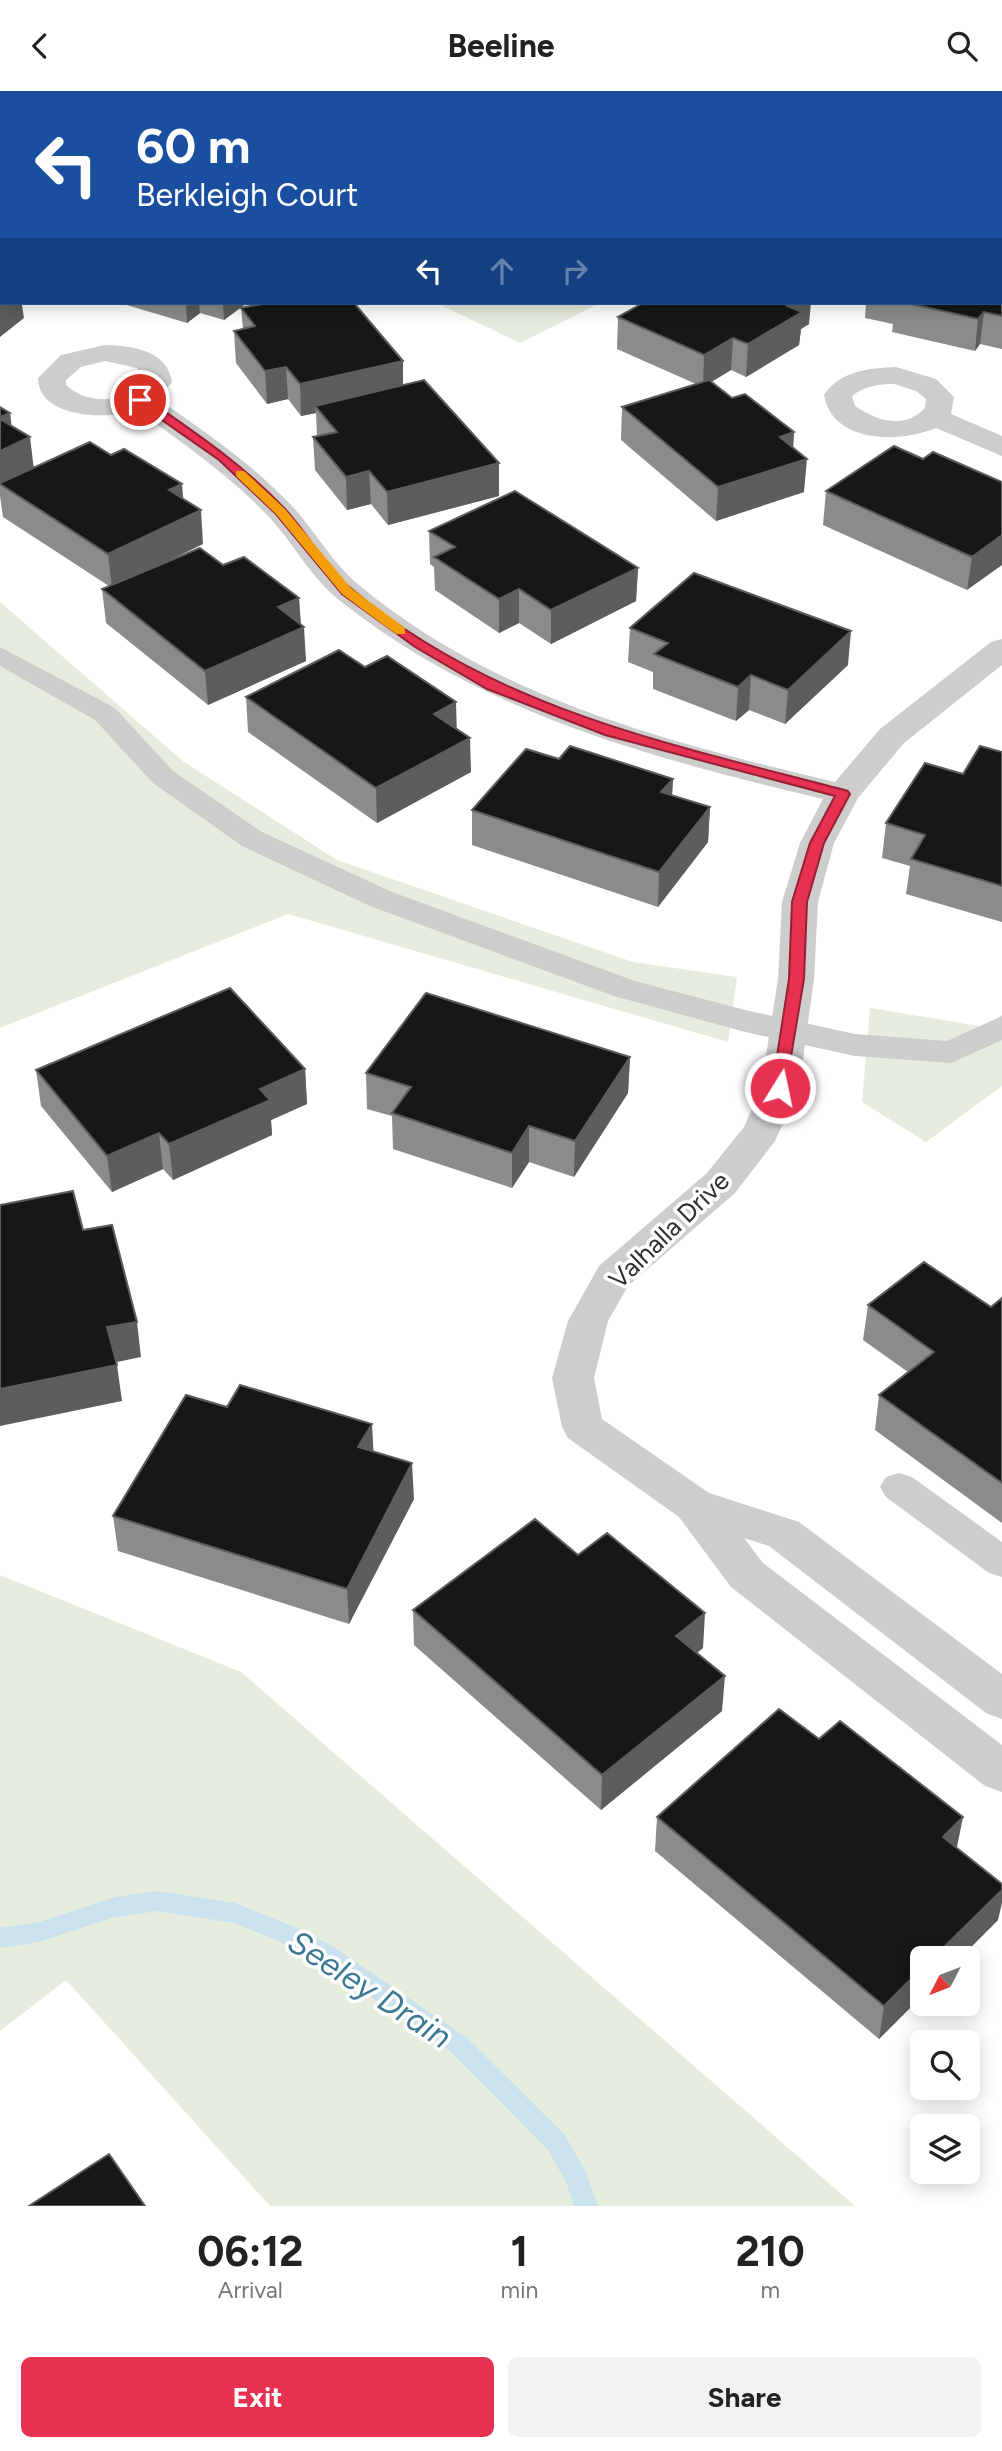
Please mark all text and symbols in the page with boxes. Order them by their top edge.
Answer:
icon: back [21,27,59,65]
text: Beeline [447,27,555,65]
icon: search [943,27,981,65]
text: 60 m [136,116,251,175]
icon: left [21,119,112,210]
text: Berkleigh Court [136,176,358,214]
icon: left [410,252,448,290]
icon: ahead [483,252,521,290]
icon: right [556,252,594,290]
pin [110,370,170,430]
icon: arrive [121,381,159,419]
position arrow [743,1051,817,1125]
street label: Valhalla Drive [602,1165,736,1295]
water label: Seeley Drain [281,1922,459,2056]
north arrow [910,1946,980,2016]
map controls [910,1946,980,2184]
button: search [910,2030,980,2100]
button: layers [910,2114,980,2184]
text: 06:12 [197,2226,303,2277]
text: 1 [511,2226,528,2277]
text: 210 [736,2226,805,2277]
text: Arrival [218,2276,283,2304]
text: min [501,2276,538,2304]
text: m [760,2276,780,2304]
button: Exit [21,2357,494,2437]
button: Share [508,2357,981,2437]

